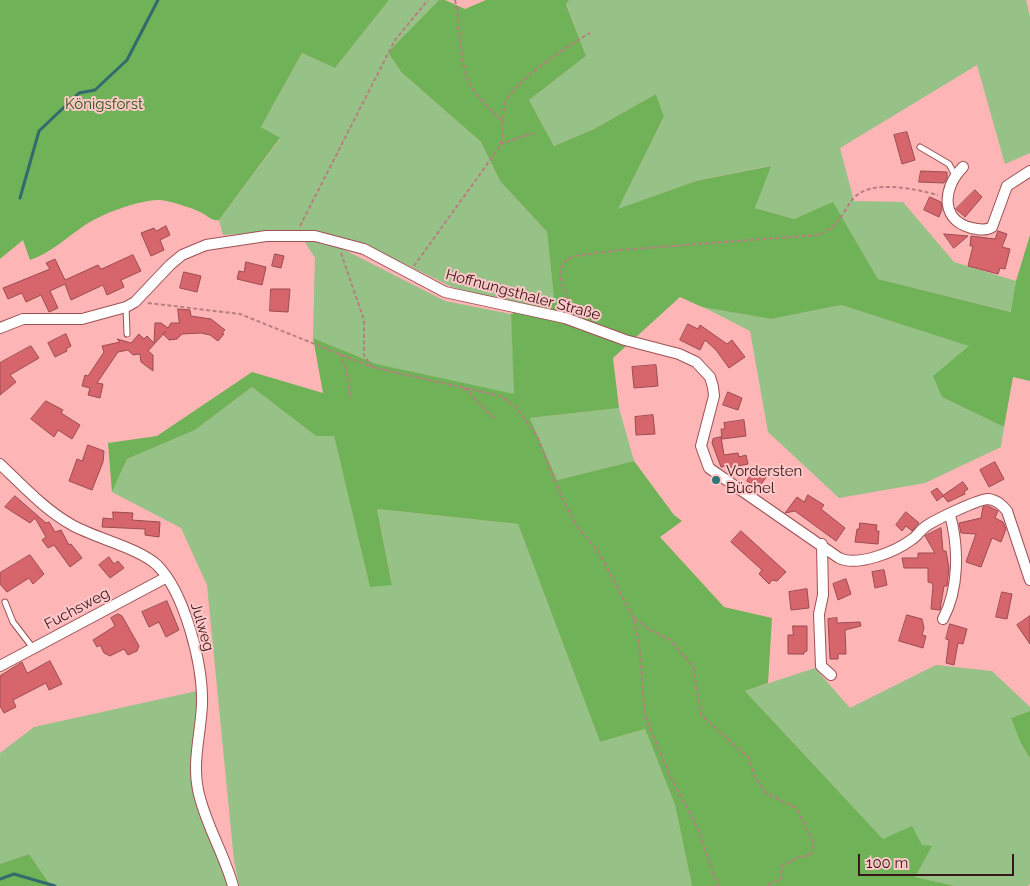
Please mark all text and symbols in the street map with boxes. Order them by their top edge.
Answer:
park label: Königsforst [65,95,143,113]
street label: Hoffnungsthaler Straße [444,266,602,324]
place label: Vordersten Büchel [726,462,802,497]
marker: Vordersten Büchel [710,474,722,486]
street label: Fuchsweg [41,584,113,634]
street label: Julweg [186,601,218,653]
scale bar [860,844,1016,876]
text: 100 m [866,854,908,872]

